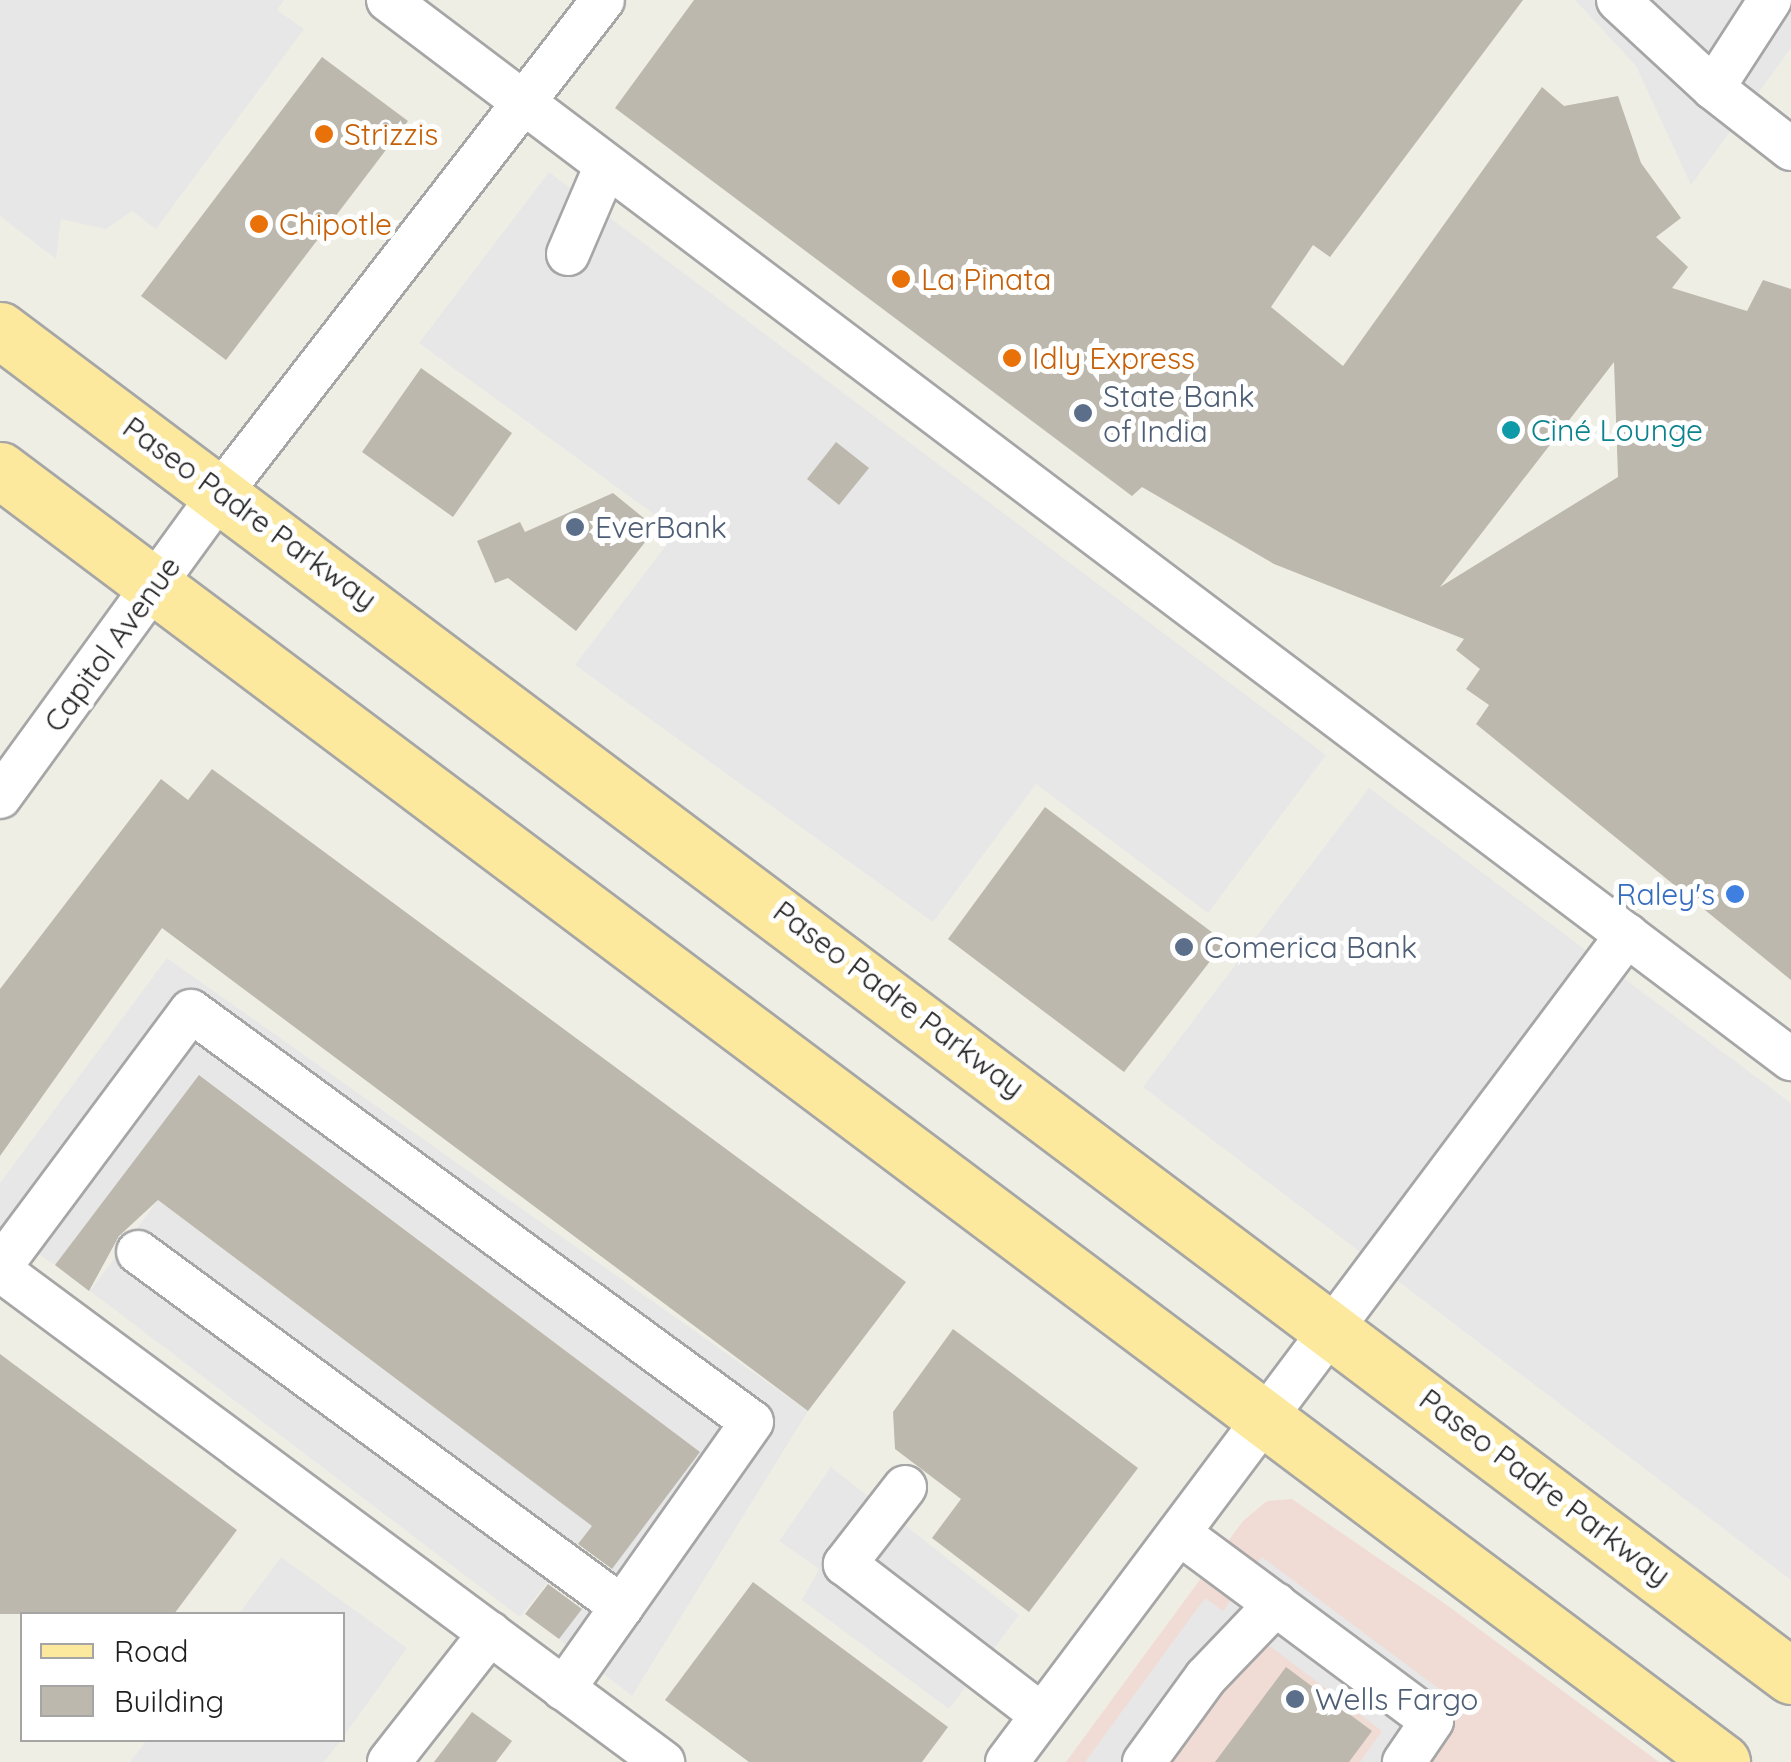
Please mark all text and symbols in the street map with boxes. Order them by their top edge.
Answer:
place label: Strizzis [344,116,438,152]
marker: Strizzis [313,123,335,145]
place label: Chipotle [279,206,392,242]
marker: Chipotle [248,213,270,235]
place label: La Pinata [921,261,1051,297]
marker: La Pinata [890,268,912,290]
place label: Idly Express [1032,340,1195,376]
marker: Idly Express [1001,347,1023,369]
place label: State Bank of India [1103,378,1254,448]
marker: State Bank of India [1072,402,1094,424]
street label: Paseo Padre Parkway [116,409,384,617]
place label: Ciné Lounge [1531,412,1703,448]
marker: Ciné Lounge [1500,419,1522,441]
place label: EverBank [595,509,727,545]
marker: EverBank [564,516,586,538]
street label: Capitol Avenue [36,549,188,739]
place label: Raley's [1616,876,1715,912]
marker: Raley's [1724,883,1746,905]
street label: Paseo Padre Parkway [766,893,1032,1105]
place label: Comerica Bank [1204,929,1417,965]
marker: Comerica Bank [1173,936,1195,958]
street label: Paseo Padre Parkway [1412,1381,1678,1593]
legend [20,1612,345,1742]
text: Road [114,1632,188,1670]
place label: Wells Fargo [1315,1681,1478,1717]
text: Building [114,1682,224,1720]
marker: Wells Fargo [1284,1688,1306,1710]

